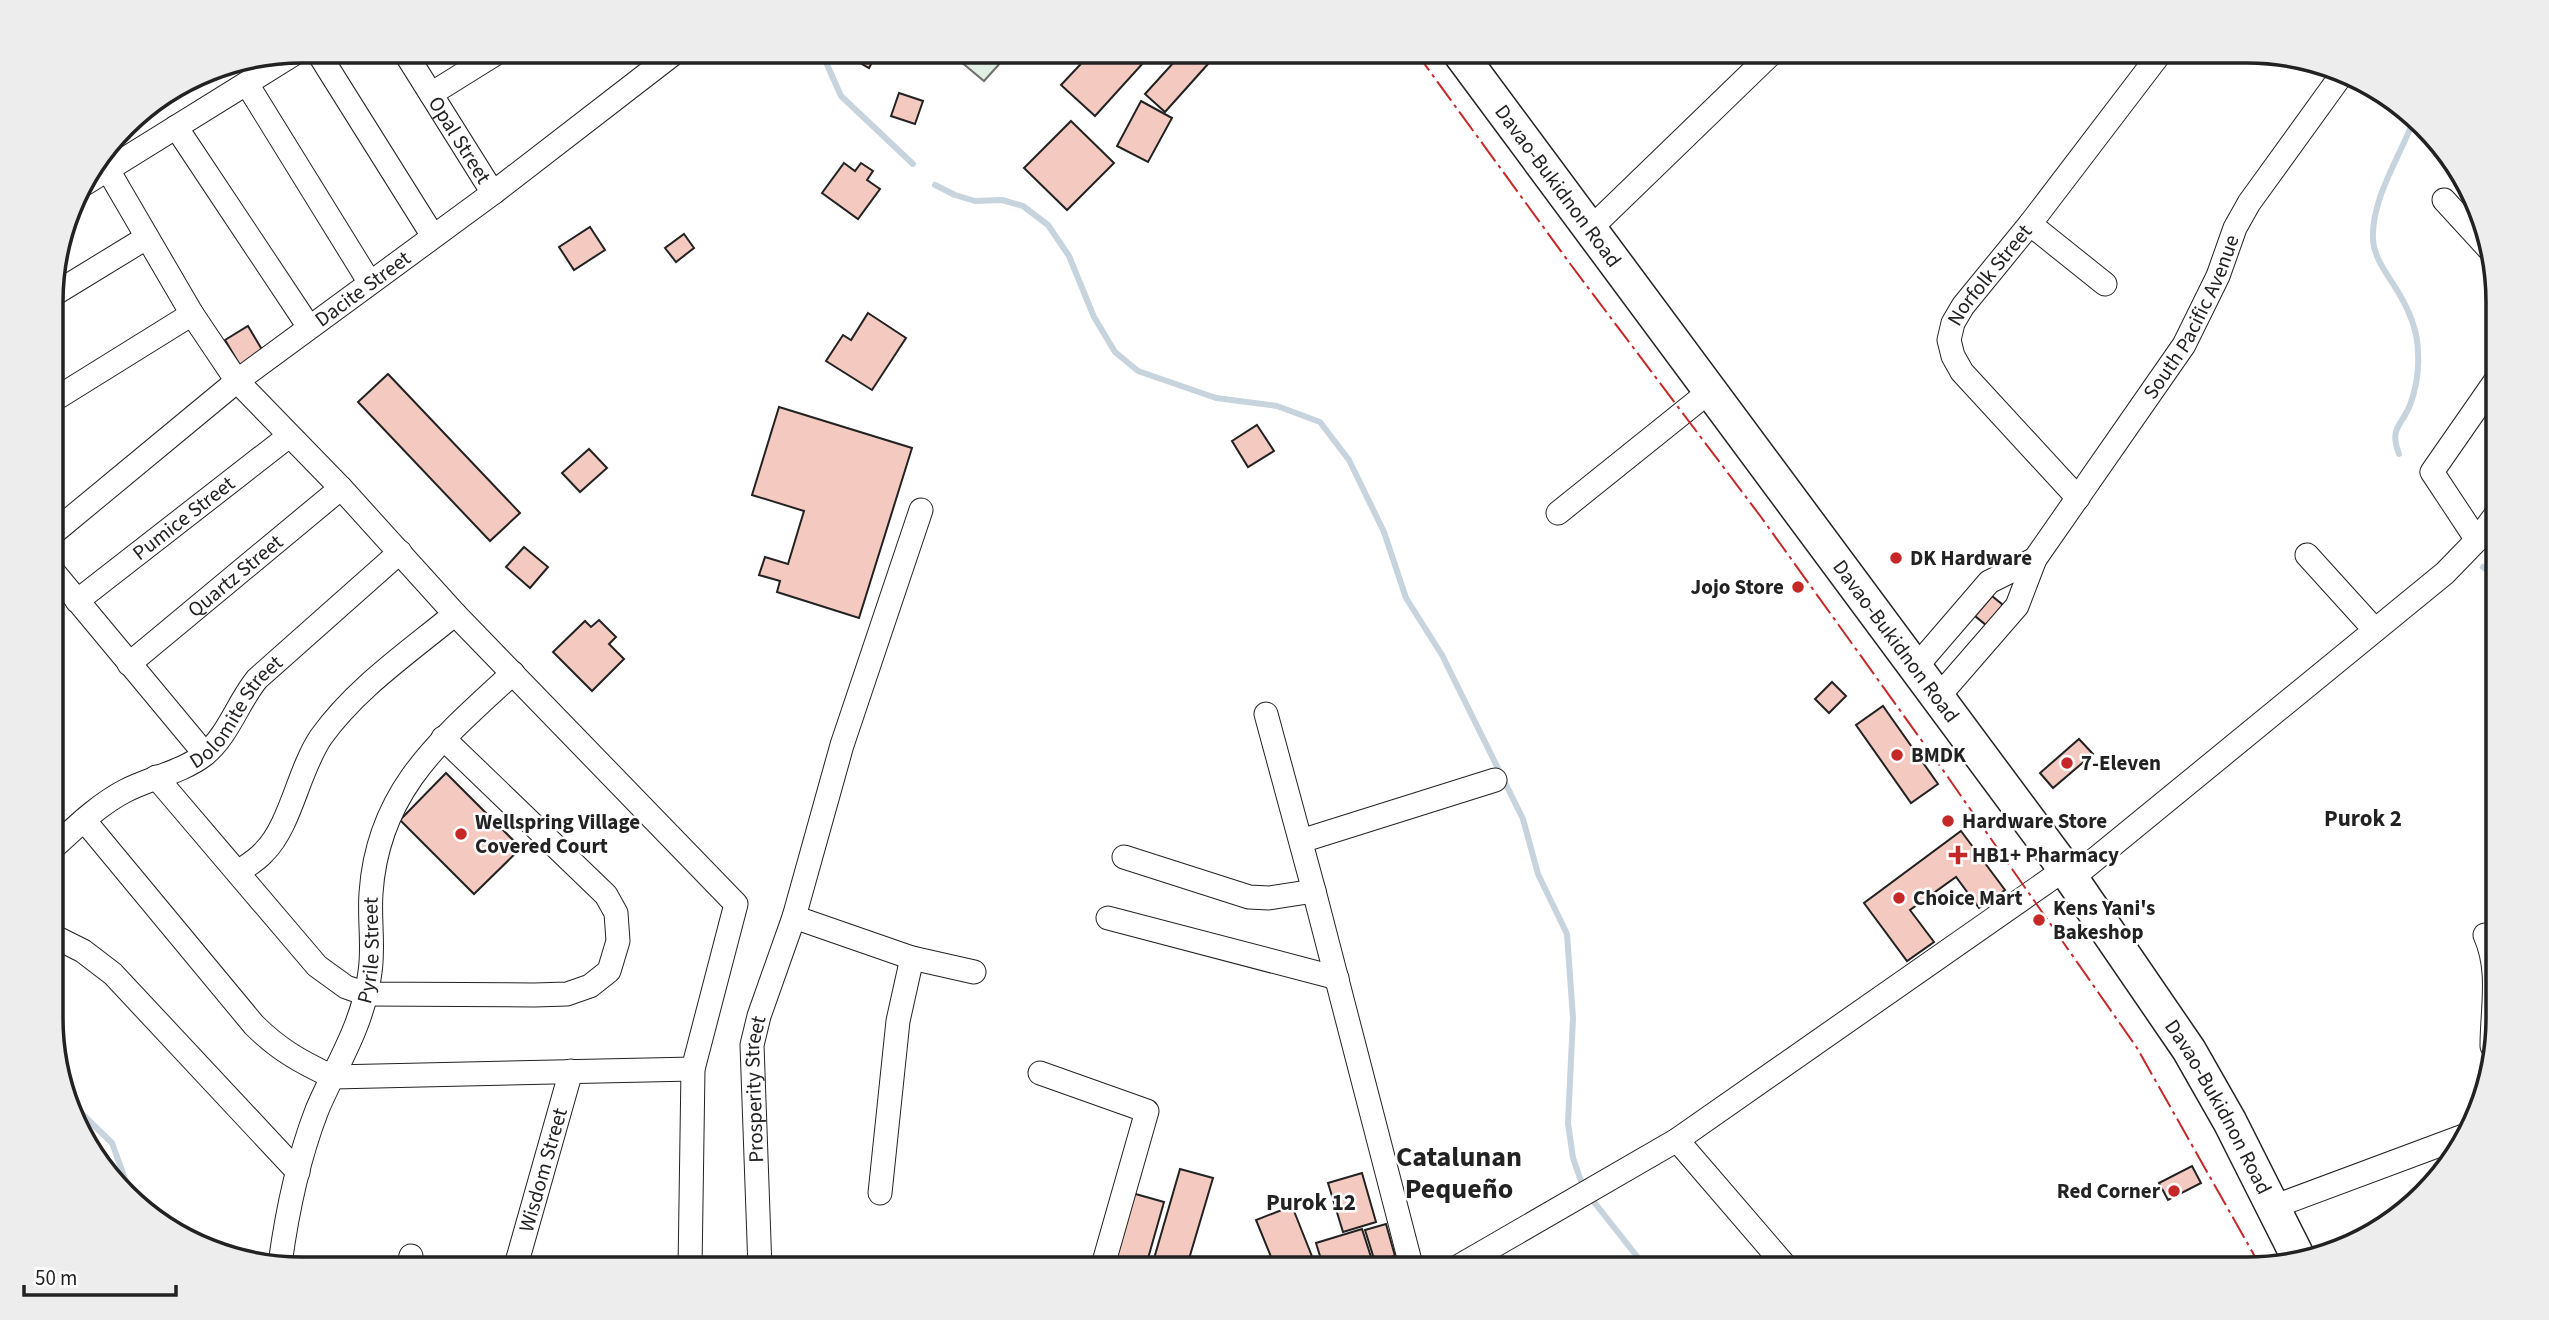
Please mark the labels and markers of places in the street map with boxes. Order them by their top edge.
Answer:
place label: DK Hardware [1910,543,2032,573]
marker: DK Hardware [1888,550,1904,566]
place label: Jojo Store [1691,572,1784,602]
marker: Jojo Store [1790,579,1806,595]
place label: BMDK [1911,740,1967,770]
marker: BMDK [1889,747,1905,763]
place label: 7-Eleven [2081,748,2161,778]
marker: 7-Eleven [2059,755,2075,771]
place label: Hardware Store [1962,806,2107,836]
place label: Wellspring Village Covered Court [475,807,640,861]
marker: Hardware Store [1940,813,1956,829]
marker: Wellspring Village Covered Court [453,826,469,842]
place label: HB1+ Pharmacy [1972,840,2119,870]
marker: HB1+ Pharmacy [1950,847,1966,863]
place label: Choice Mart [1913,883,2022,913]
marker: Choice Mart [1891,890,1907,906]
place label: Kens Yani's Bakeshop [2053,893,2155,947]
marker: Kens Yani's Bakeshop [2031,912,2047,928]
place label: Red Corner [2057,1176,2161,1206]
marker: Red Corner [2166,1183,2182,1199]

